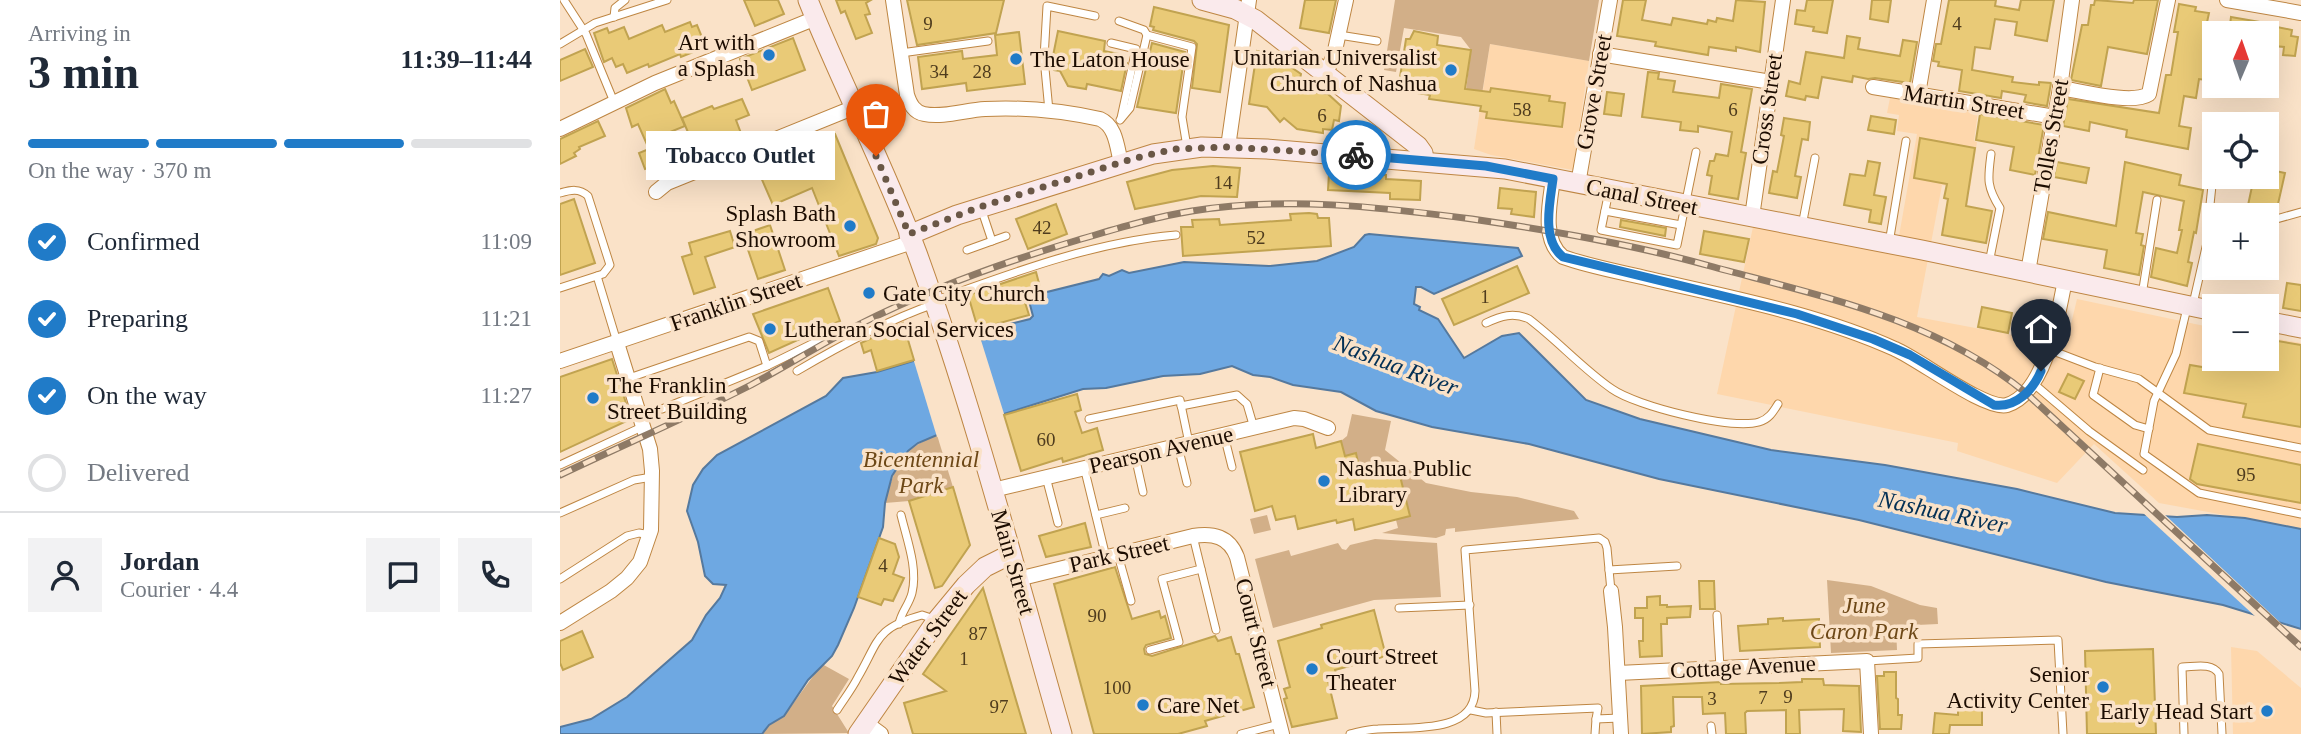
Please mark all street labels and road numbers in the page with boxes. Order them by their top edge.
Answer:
street label: Grove Street [1572,32,1617,152]
street label: Cross Street [1747,51,1787,166]
street label: Tolles Street [2029,76,2073,195]
street label: Martin Street [1902,80,2027,124]
street label: Canal Street [1584,174,1700,220]
street label: Franklin Street [667,268,806,336]
street label: Pearson Avenue [1087,421,1235,479]
street label: Main Street [986,507,1040,618]
street label: Park Street [1067,530,1172,578]
street label: Court Street [1230,576,1282,691]
street label: Water Street [884,584,973,690]
street label: Cottage Avenue [1670,651,1816,683]

